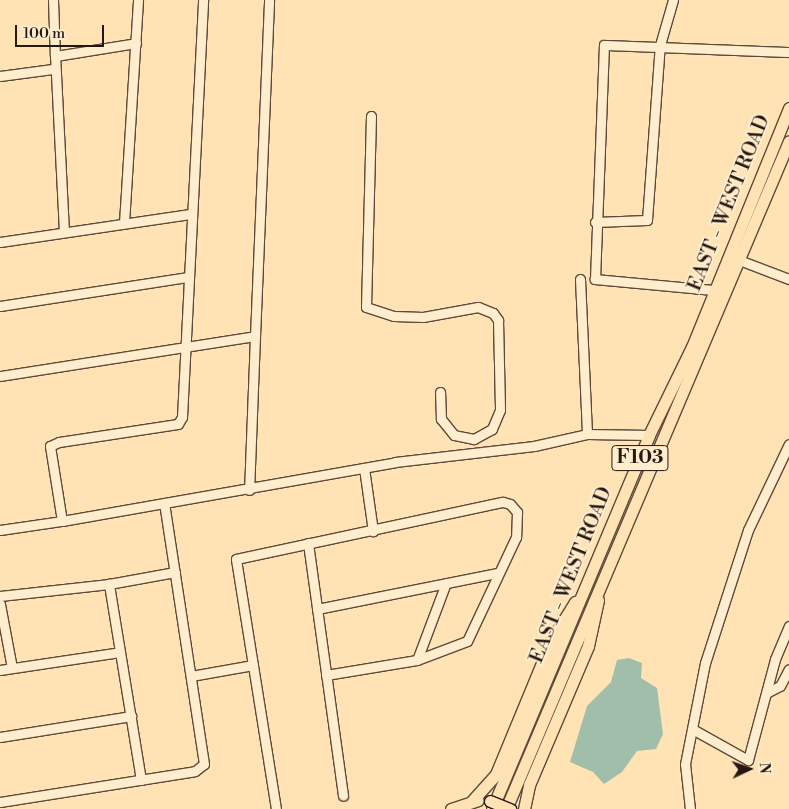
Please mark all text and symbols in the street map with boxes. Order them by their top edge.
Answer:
scale bar [18,15,106,47]
text: 100 m [23,24,65,43]
street label: EAST - WEST ROAD [683,111,775,295]
road number: F103 [611,442,669,474]
street label: EAST - WEST ROAD [525,483,617,667]
north arrow [724,744,774,794]
text: N [755,762,773,774]

